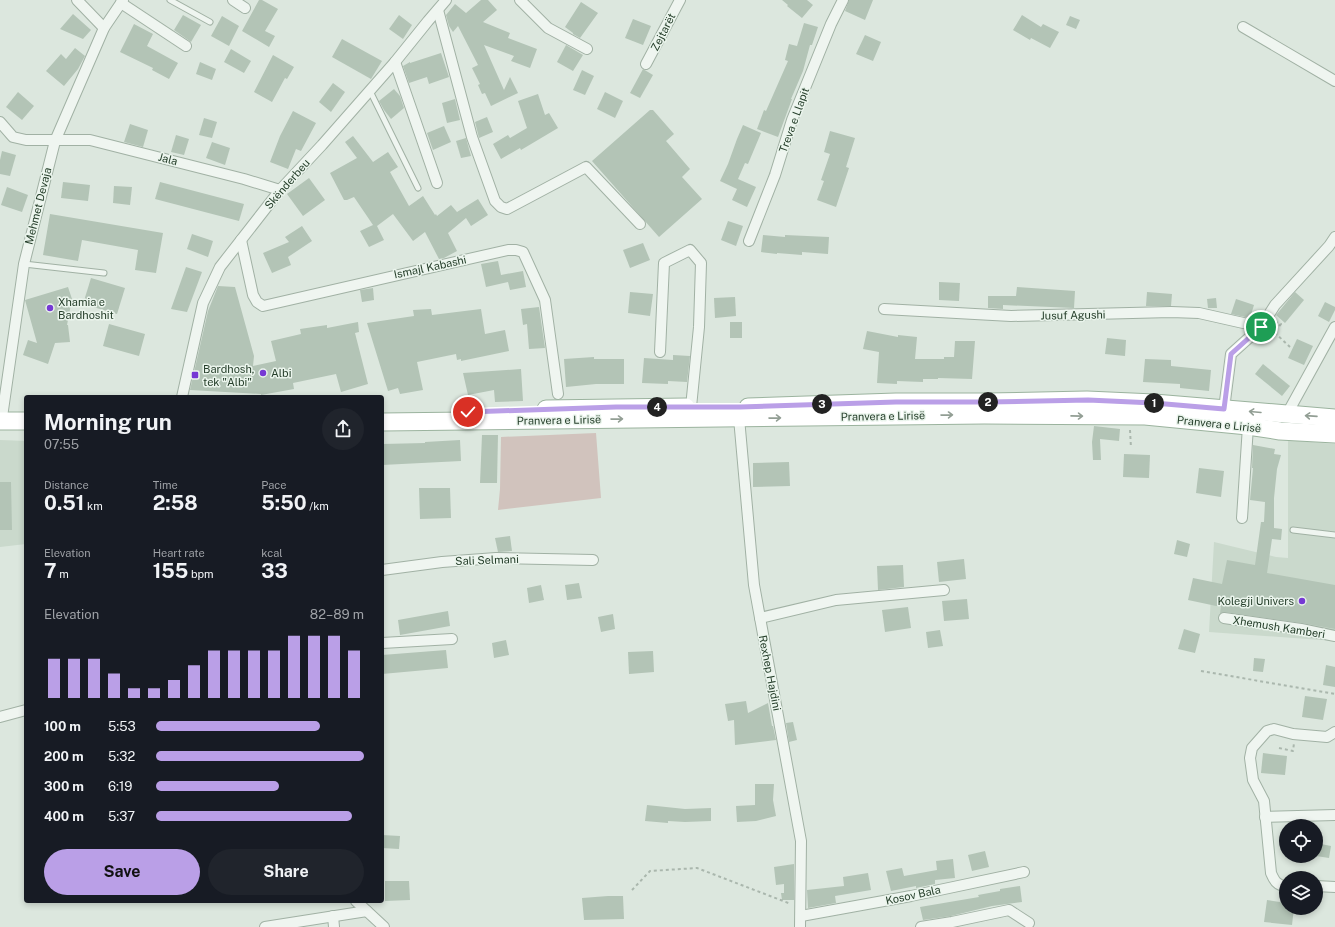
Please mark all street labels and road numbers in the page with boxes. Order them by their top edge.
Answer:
street label: Zejtarët [648,11,678,53]
street label: Treva e Llapit [777,86,811,154]
street label: Jala [157,151,179,167]
street label: Skënderbeu [262,157,312,211]
street label: Mehmet Devaja [23,166,53,246]
street label: Ismajl Kabashi [393,253,467,281]
street label: Jusuf Agushi [1040,308,1106,322]
street label: Pranvera e Lirisë [841,409,925,423]
street label: Pranvera e Lirisë [517,413,601,427]
street label: Pranvera e Lirisë [1176,414,1262,434]
street label: Sali Selmani [455,553,519,567]
street label: Xhemush Kamberi [1232,614,1326,640]
street label: Rexhep Hajdini [757,634,783,712]
street label: Kosov Bala [884,883,942,907]

